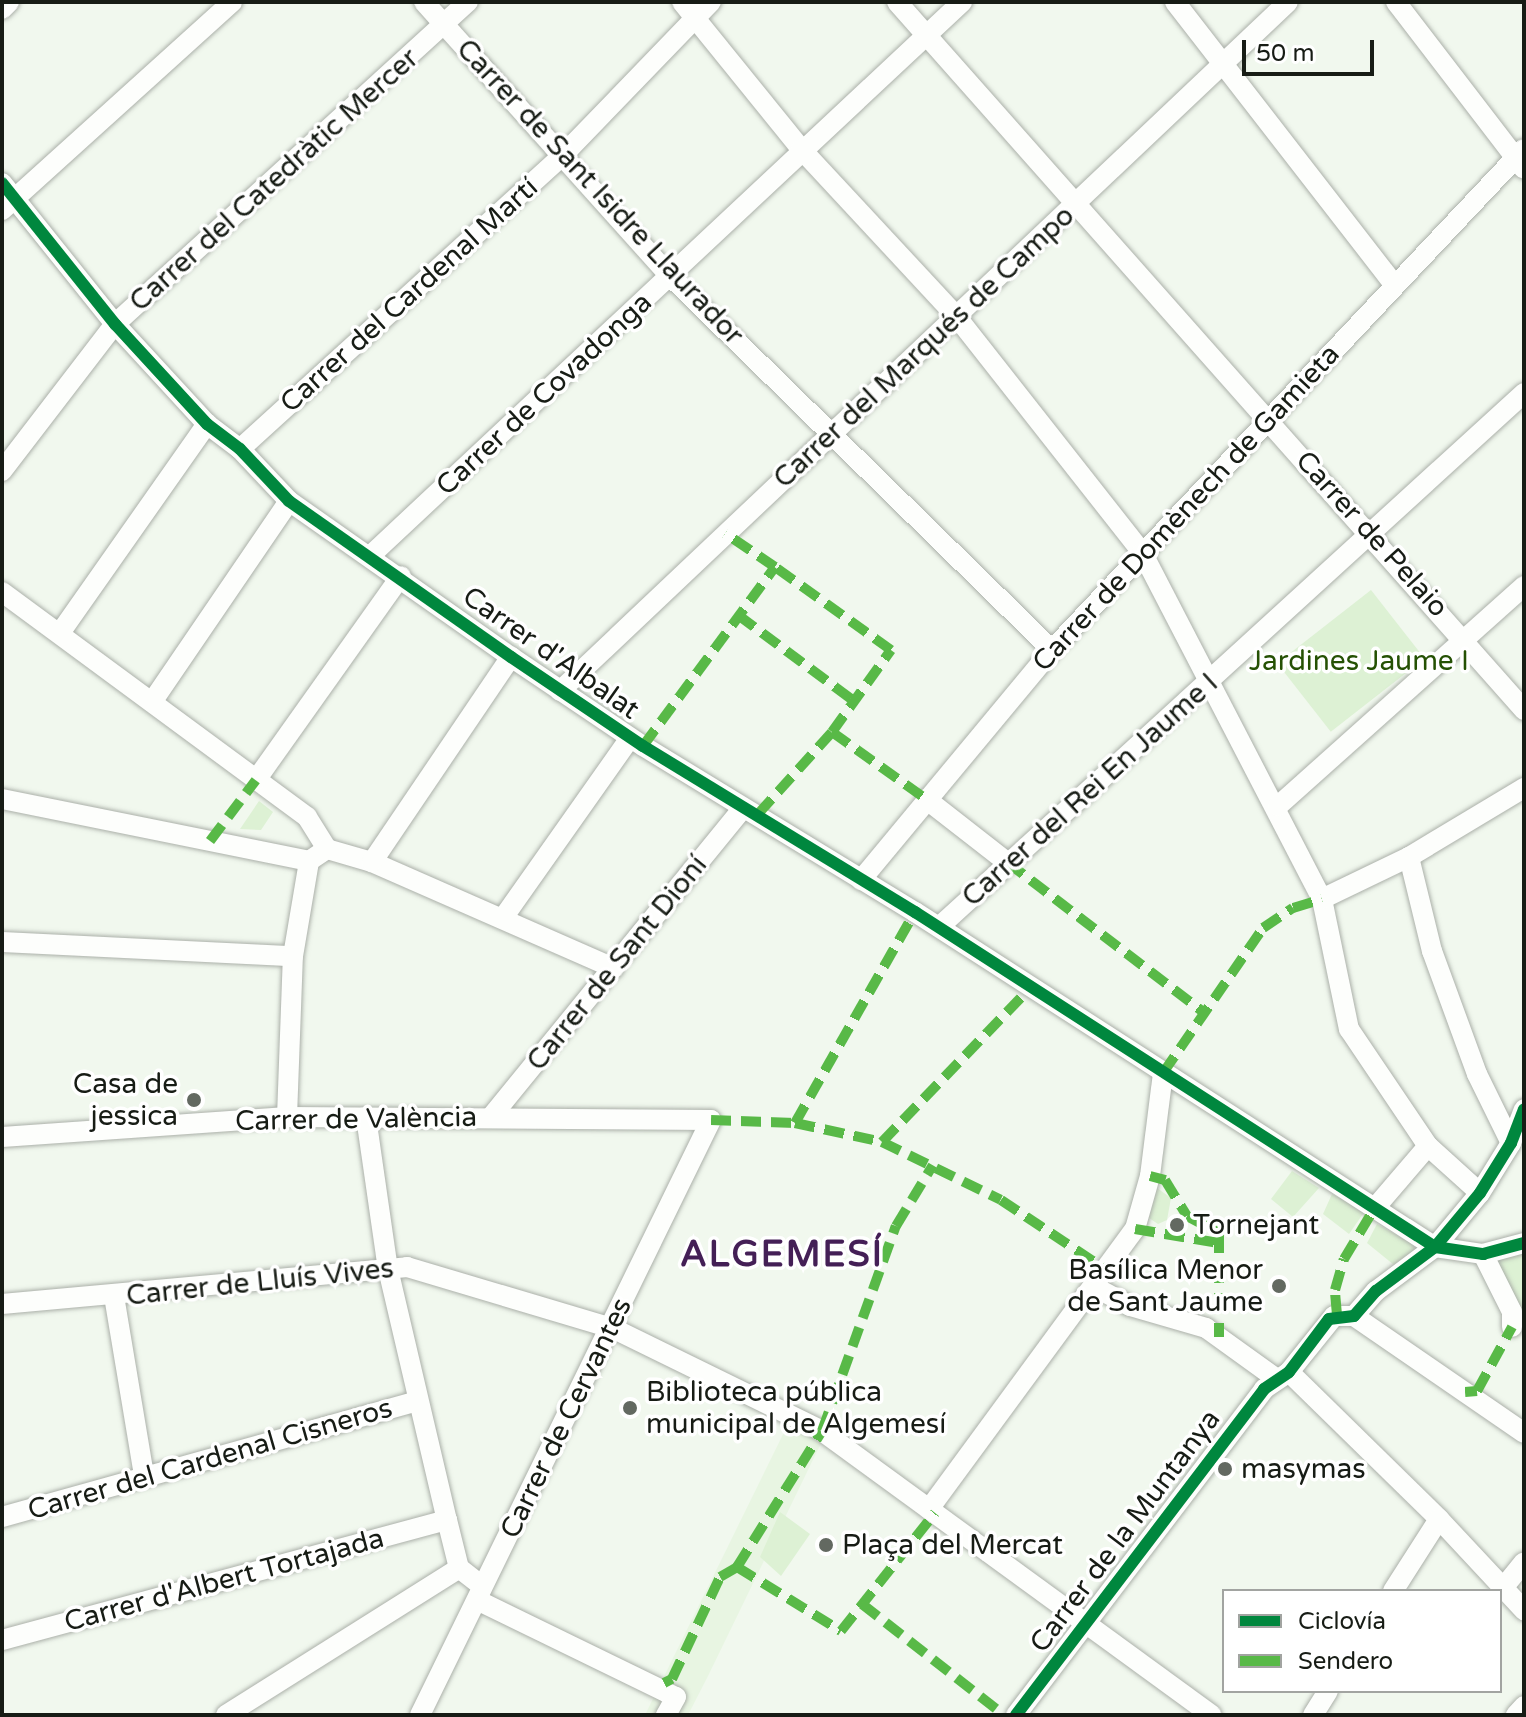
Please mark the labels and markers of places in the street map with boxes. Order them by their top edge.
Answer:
place label: Casa de jessica [73,1067,178,1133]
marker: Casa de jessica [185,1091,203,1109]
place label: Tornejant [1193,1208,1319,1242]
marker: Tornejant [1168,1216,1186,1234]
place label: Basílica Menor de Sant Jaume [1067,1253,1263,1319]
marker: Basílica Menor de Sant Jaume [1270,1277,1288,1295]
place label: Biblioteca pública municipal de Algemesí [646,1375,946,1441]
marker: Biblioteca pública municipal de Algemesí [621,1399,639,1417]
place label: masymas [1241,1452,1366,1486]
marker: masymas [1216,1460,1234,1478]
place label: Plaça del Mercat [842,1528,1063,1562]
marker: Plaça del Mercat [817,1536,835,1554]

